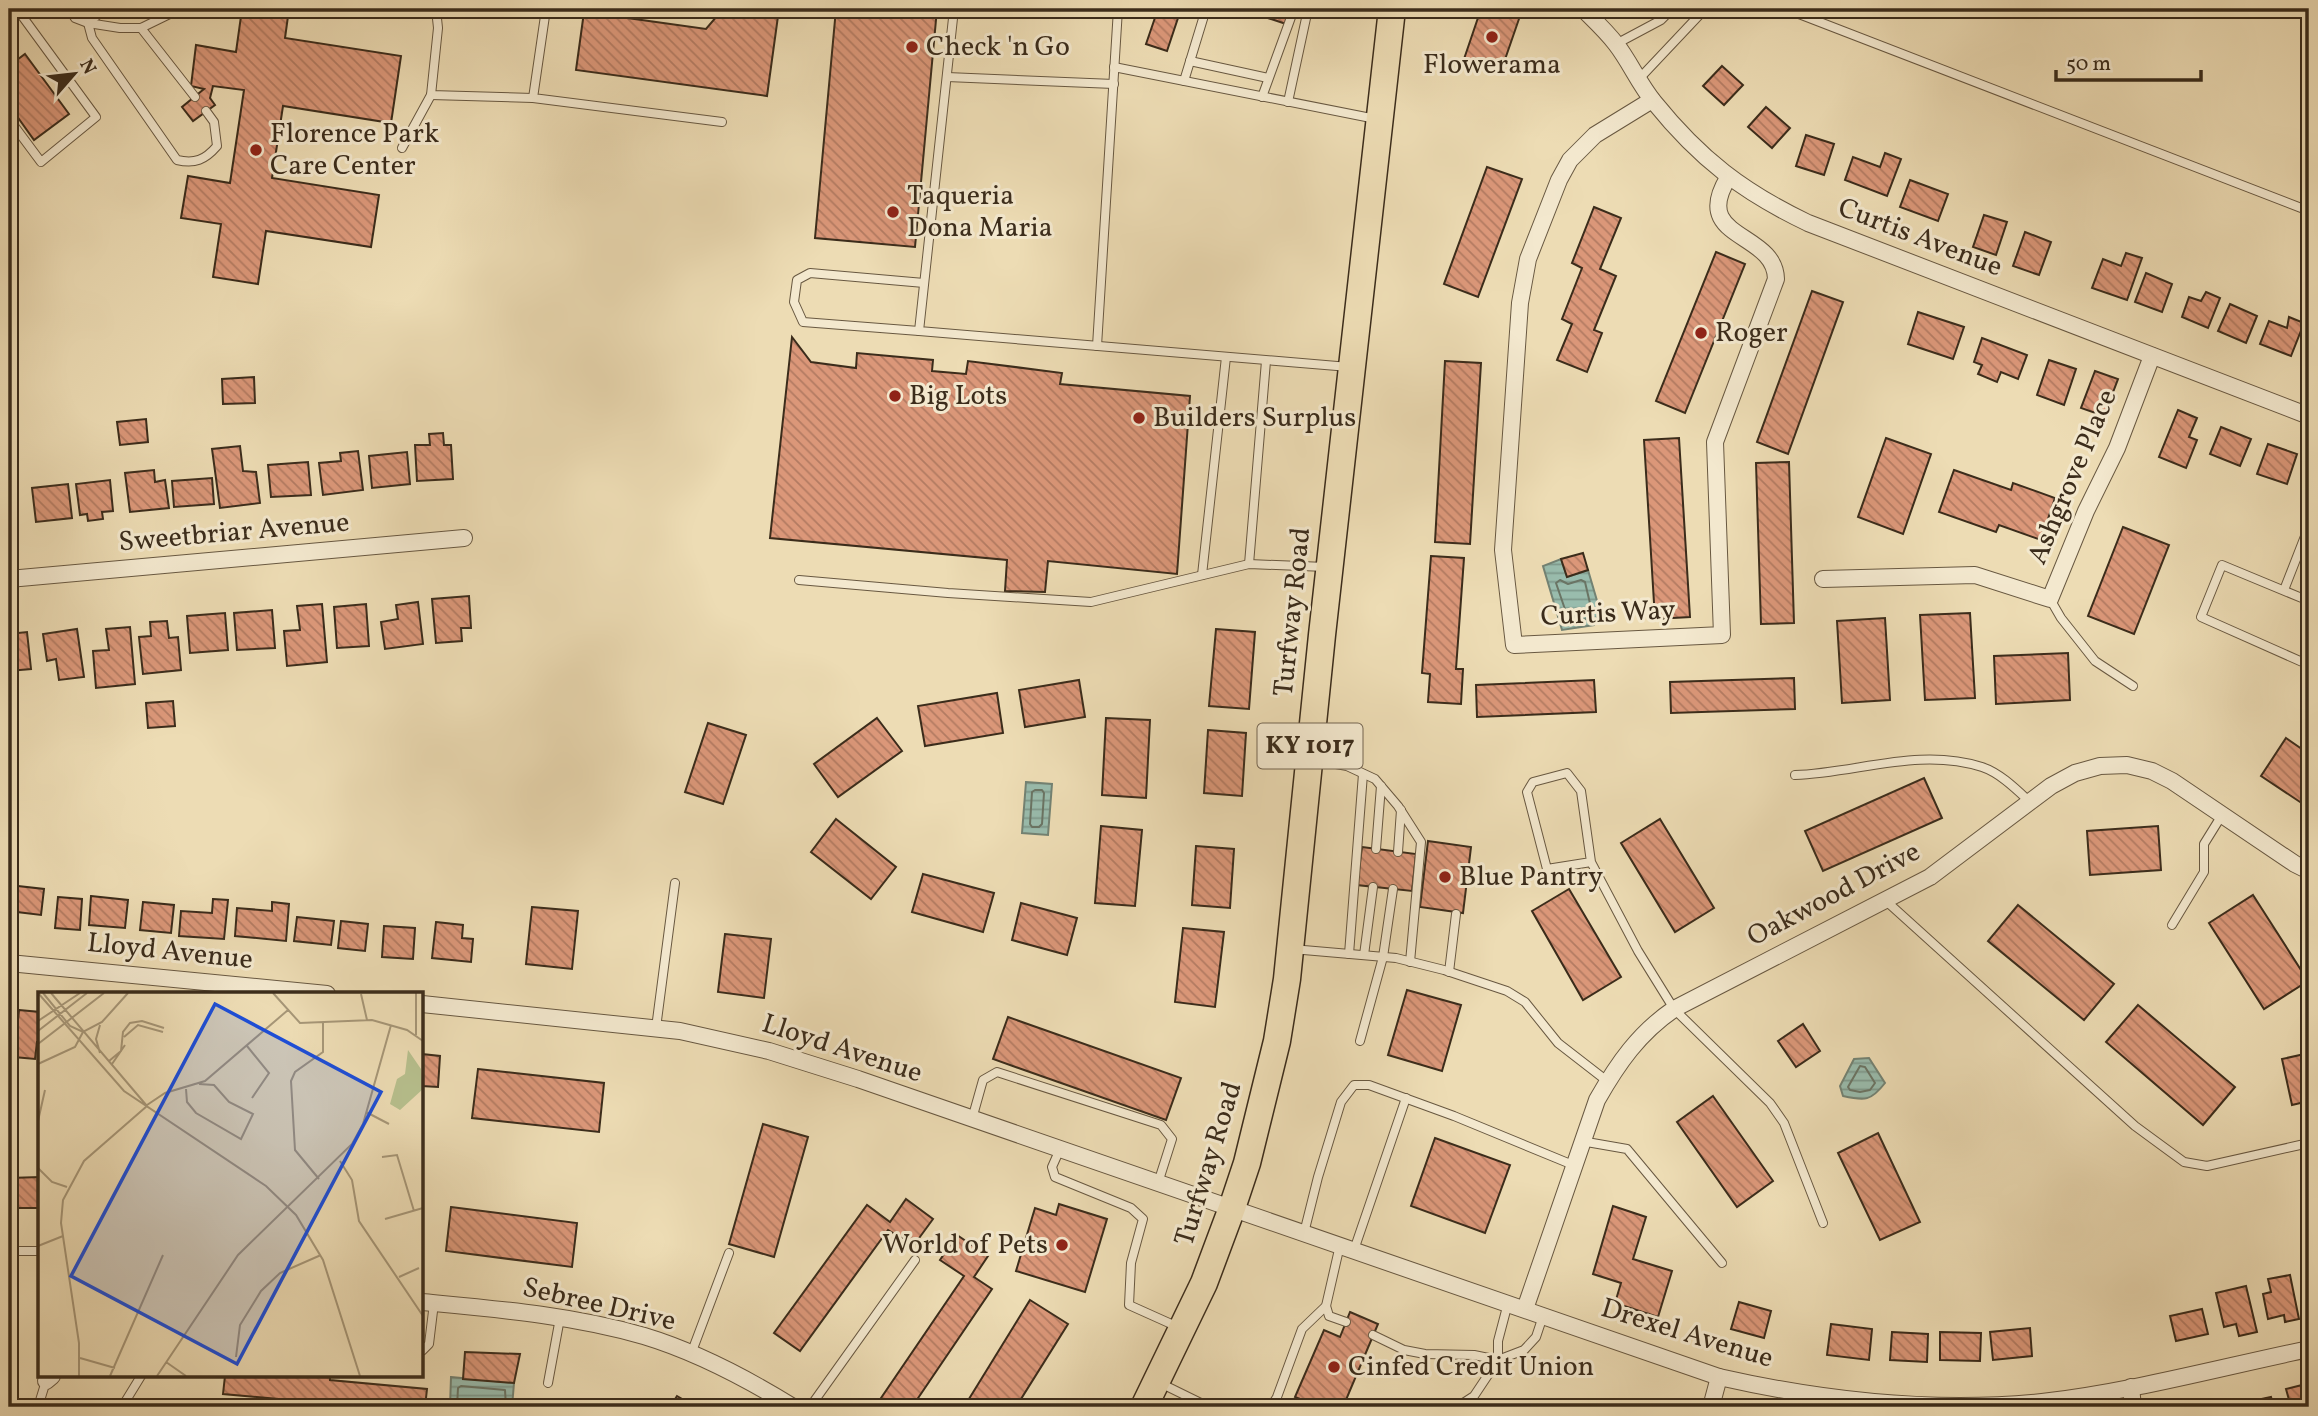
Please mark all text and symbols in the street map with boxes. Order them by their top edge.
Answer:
place label: Check 'n Go [926,28,1070,67]
marker: Flowerama [1484,29,1500,45]
north arrow [38,38,108,108]
scale bar [2056,38,2201,82]
marker: Check 'n Go [904,39,920,55]
place label: Flowerama [1423,46,1561,85]
text: 50 m [2066,50,2111,79]
text: N [73,55,102,79]
place label: Florence Park Care Center [270,115,439,186]
marker: Florence Park Care Center [248,142,264,158]
place label: Taqueria Dona Maria [907,177,1053,248]
street label: Curtis Avenue [1832,189,2008,287]
marker: Taqueria Dona Maria [885,204,901,220]
place label: Roger [1715,314,1788,353]
marker: Roger [1693,325,1709,341]
place label: Big Lots [909,377,1007,416]
street label: Ashgrove Place [2019,383,2127,571]
marker: Big Lots [887,388,903,404]
place label: Builders Surplus [1153,399,1356,438]
marker: Builders Surplus [1131,410,1147,426]
street label: Sweetbriar Avenue [117,503,351,563]
street label: Turfway Road [1265,525,1321,699]
street label: Curtis Way [1539,591,1677,637]
road number: KY 1017 [1258,724,1362,768]
street label: Oakwood Drive [1741,833,1927,957]
place label: Blue Pantry [1459,858,1603,897]
marker: Blue Pantry [1437,869,1453,885]
street label: Lloyd Avenue [85,924,255,980]
inset map [38,992,424,1378]
street label: Lloyd Avenue [757,1005,927,1093]
street label: Turfway Road [1166,1077,1252,1251]
place label: World of Pets [882,1226,1048,1265]
marker: World of Pets [1054,1237,1070,1253]
street label: Sebree Drive [518,1268,680,1342]
street label: Drexel Avenue [1596,1289,1778,1379]
place label: Cinfed Credit Union [1348,1348,1594,1387]
marker: Cinfed Credit Union [1326,1359,1342,1375]

